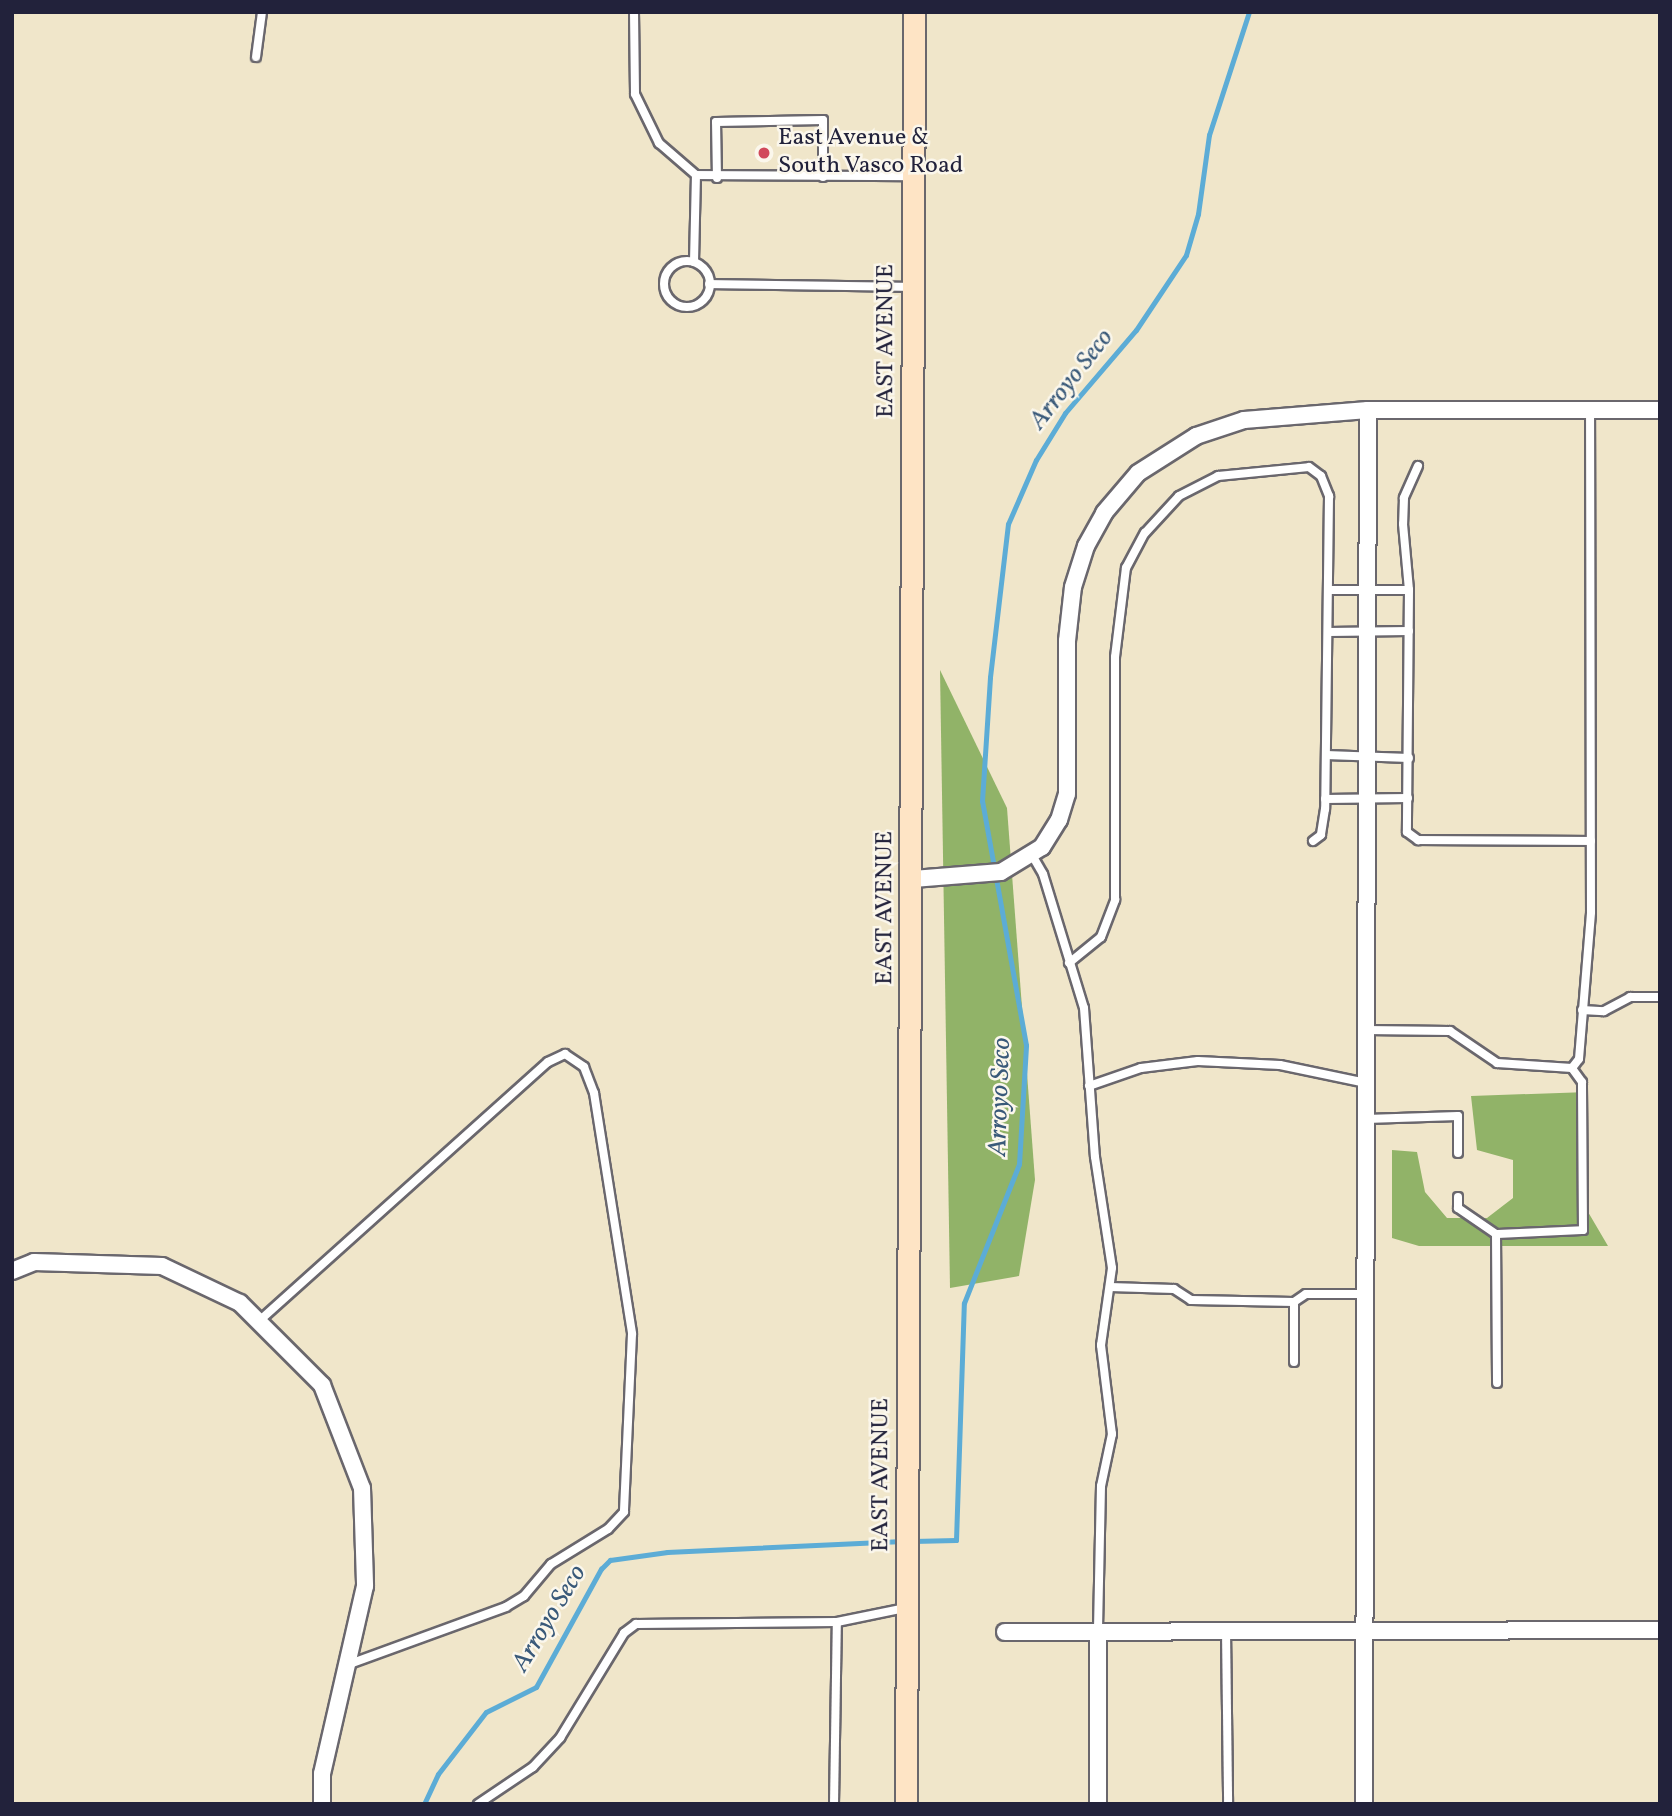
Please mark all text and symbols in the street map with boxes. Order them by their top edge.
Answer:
place label: East Avenue & South Vasco Road [778,125,964,181]
marker: East Avenue & South Vasco Road [756,145,772,161]
street label: EAST AVENUE [873,264,901,418]
water label: Arroyo Seco [1023,324,1121,436]
street label: EAST AVENUE [872,831,900,985]
water label: Arroyo Seco [983,1037,1019,1157]
street label: EAST AVENUE [868,1398,896,1552]
water label: Arroyo Seco [506,1560,594,1678]

